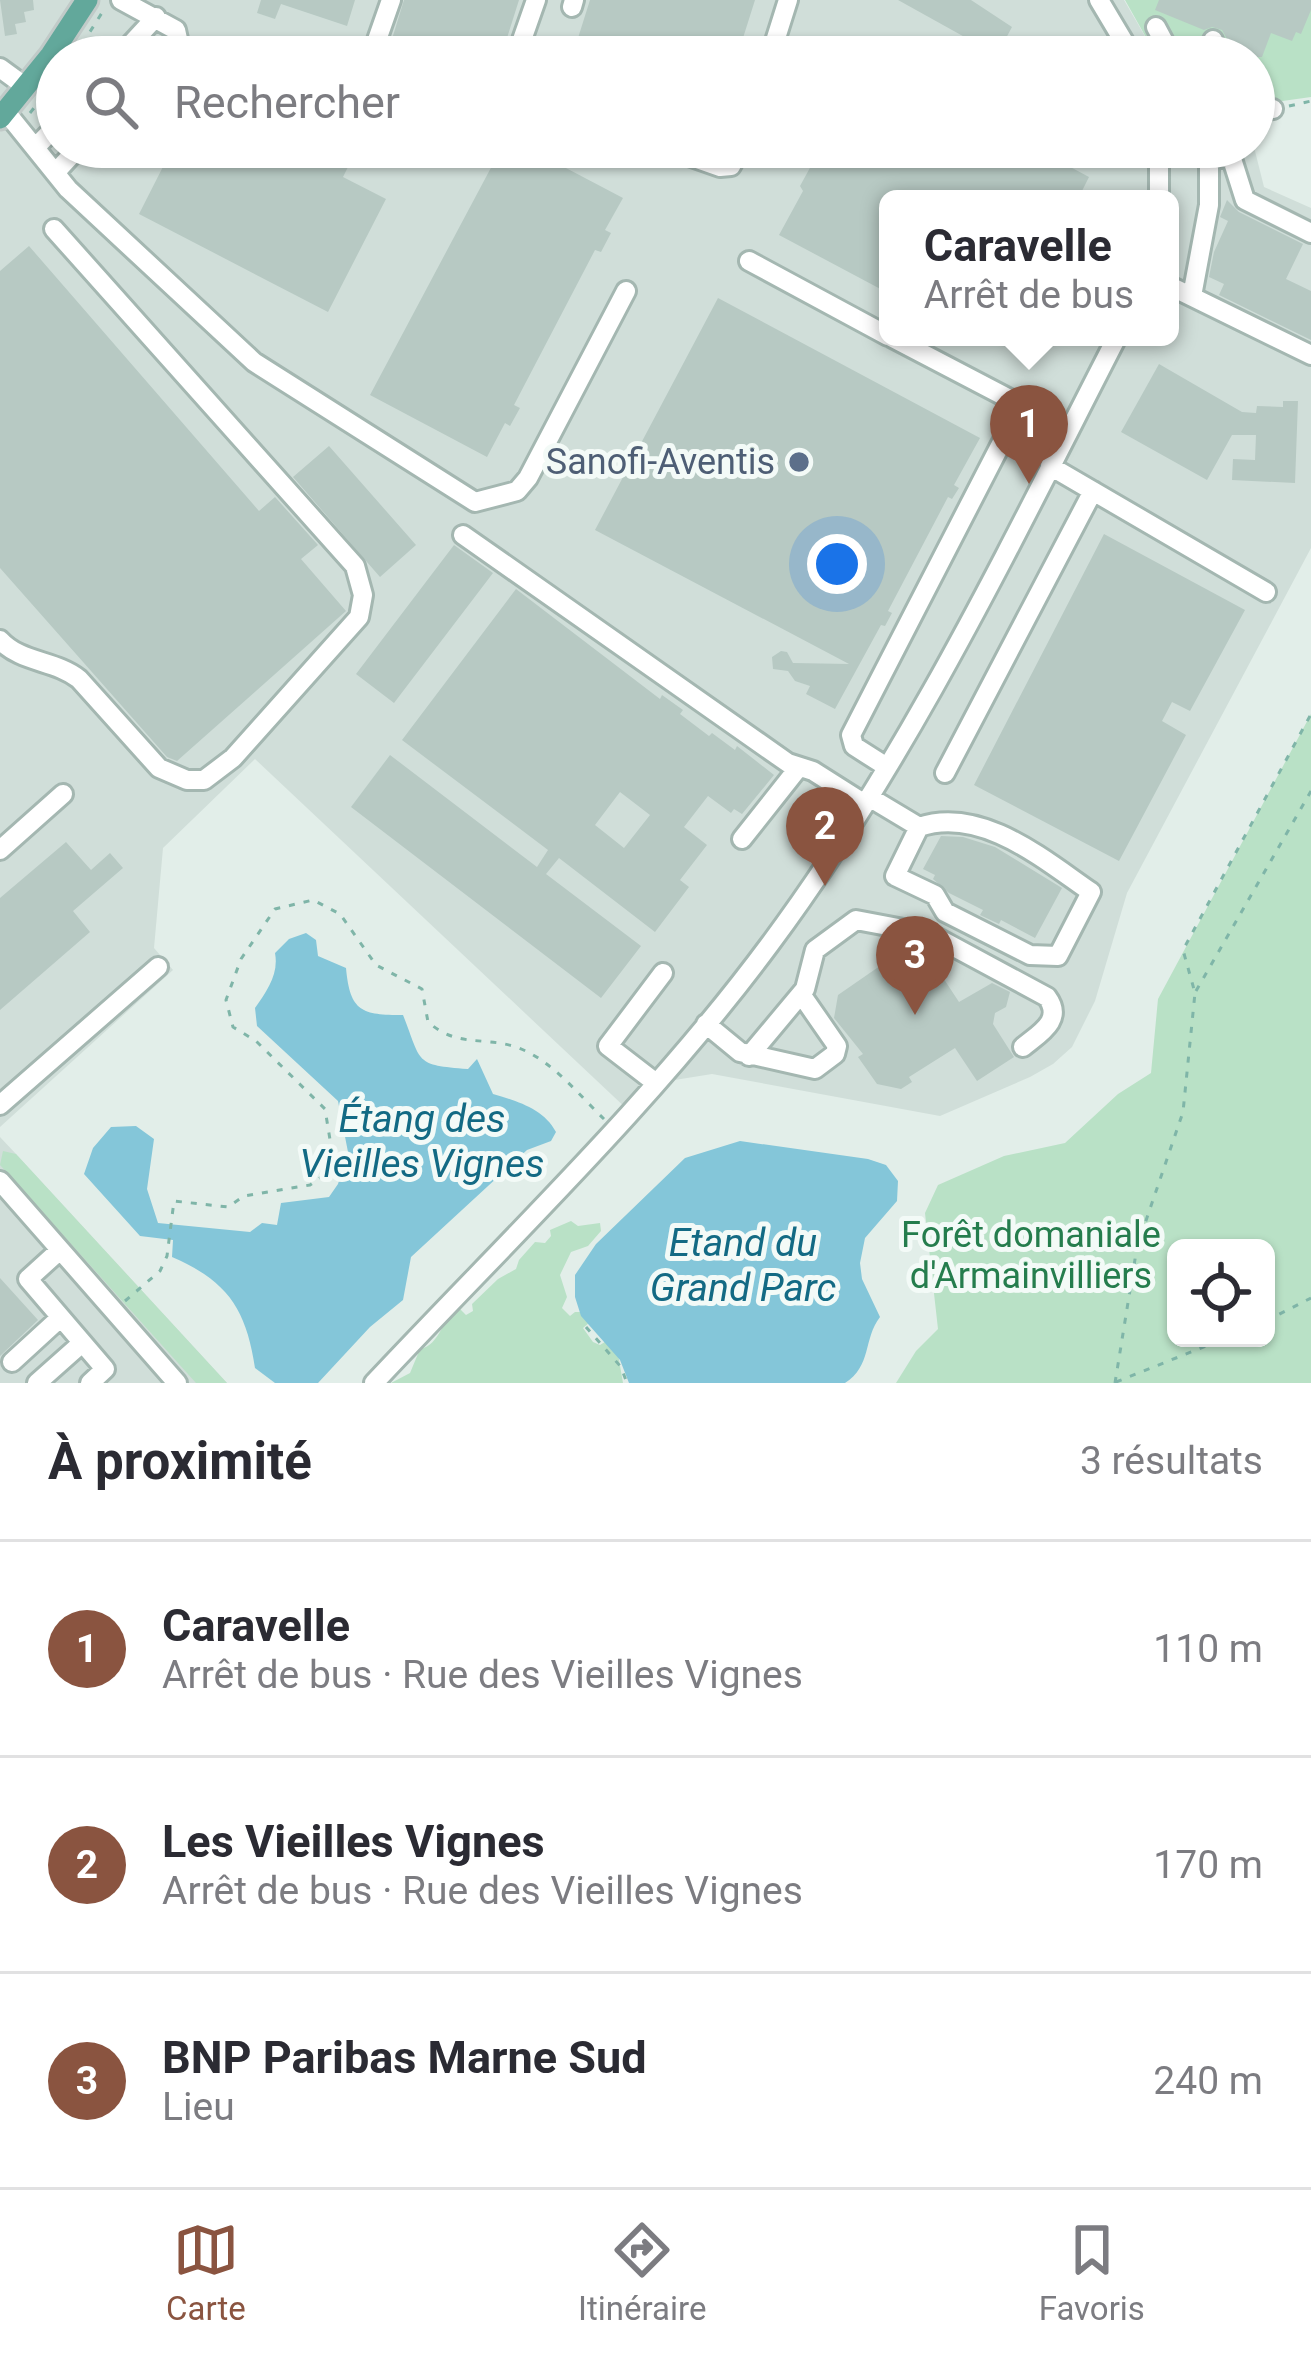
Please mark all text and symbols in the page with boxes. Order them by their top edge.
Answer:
search box [36,36,1275,168]
icon: search [78,69,144,135]
text: Rechercher [174,76,400,129]
popup [879,190,1179,346]
text: Caravelle [924,219,1112,272]
text: Arrêt de bus [924,272,1134,318]
pin: 1 [990,385,1068,484]
place label: Sanofi-Aventis [546,441,775,483]
marker: Sanofi-Aventis [786,449,812,475]
your location [807,534,867,594]
pin: 2 [786,787,864,886]
pin: 3 [876,916,954,1015]
water label: Étang des Vieilles Vignes [299,1096,545,1187]
park label: Forêt domaniale d'Armainvilliers [901,1214,1161,1297]
water label: Etand du Grand Parc [650,1220,836,1311]
map controls [1167,1239,1275,1347]
button: locate [1167,1239,1275,1347]
text: À proximité [48,1432,312,1491]
text: 3 résultats [1080,1438,1263,1484]
text: Caravelle [162,1599,350,1652]
text: 1 [76,1626,98,1672]
text: 110 m [1153,1626,1263,1672]
text: Arrêt de bus · Rue des Vieilles Vignes [162,1652,803,1698]
text: Les Vieilles Vignes [162,1815,545,1868]
text: 2 [76,1842,98,1888]
text: 170 m [1153,1842,1263,1888]
text: Arrêt de bus · Rue des Vieilles Vignes [162,1868,803,1914]
text: BNP Paribas Marne Sud [162,2031,647,2084]
text: 3 [76,2058,98,2104]
text: 240 m [1153,2058,1263,2104]
text: Lieu [162,2084,235,2130]
tab: Carte [166,2217,246,2328]
tab: Itinéraire [578,2217,706,2328]
tab: Favoris [1039,2217,1145,2328]

